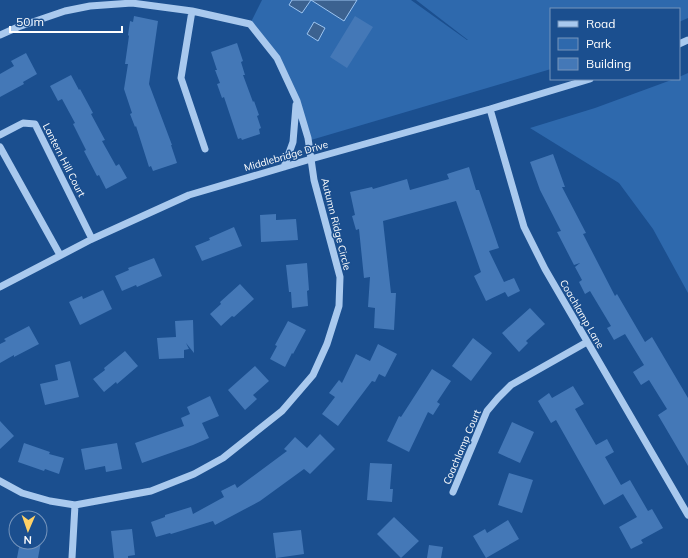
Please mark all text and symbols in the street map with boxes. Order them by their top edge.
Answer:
scale bar [10,8,122,34]
legend [550,8,680,80]
text: 50 m [16,14,44,29]
text: Road [586,16,615,31]
text: Park [586,36,612,51]
text: Building [586,56,631,71]
street label: Lantern Hill Court [40,121,88,200]
street label: Middlebridge Drive [242,138,330,174]
street label: Autumn Ridge Circle [318,177,354,271]
street label: Coachlamp Lane [557,277,607,351]
street label: Coachlamp Court [440,407,484,486]
north arrow [8,510,48,550]
text: N [23,533,32,547]

